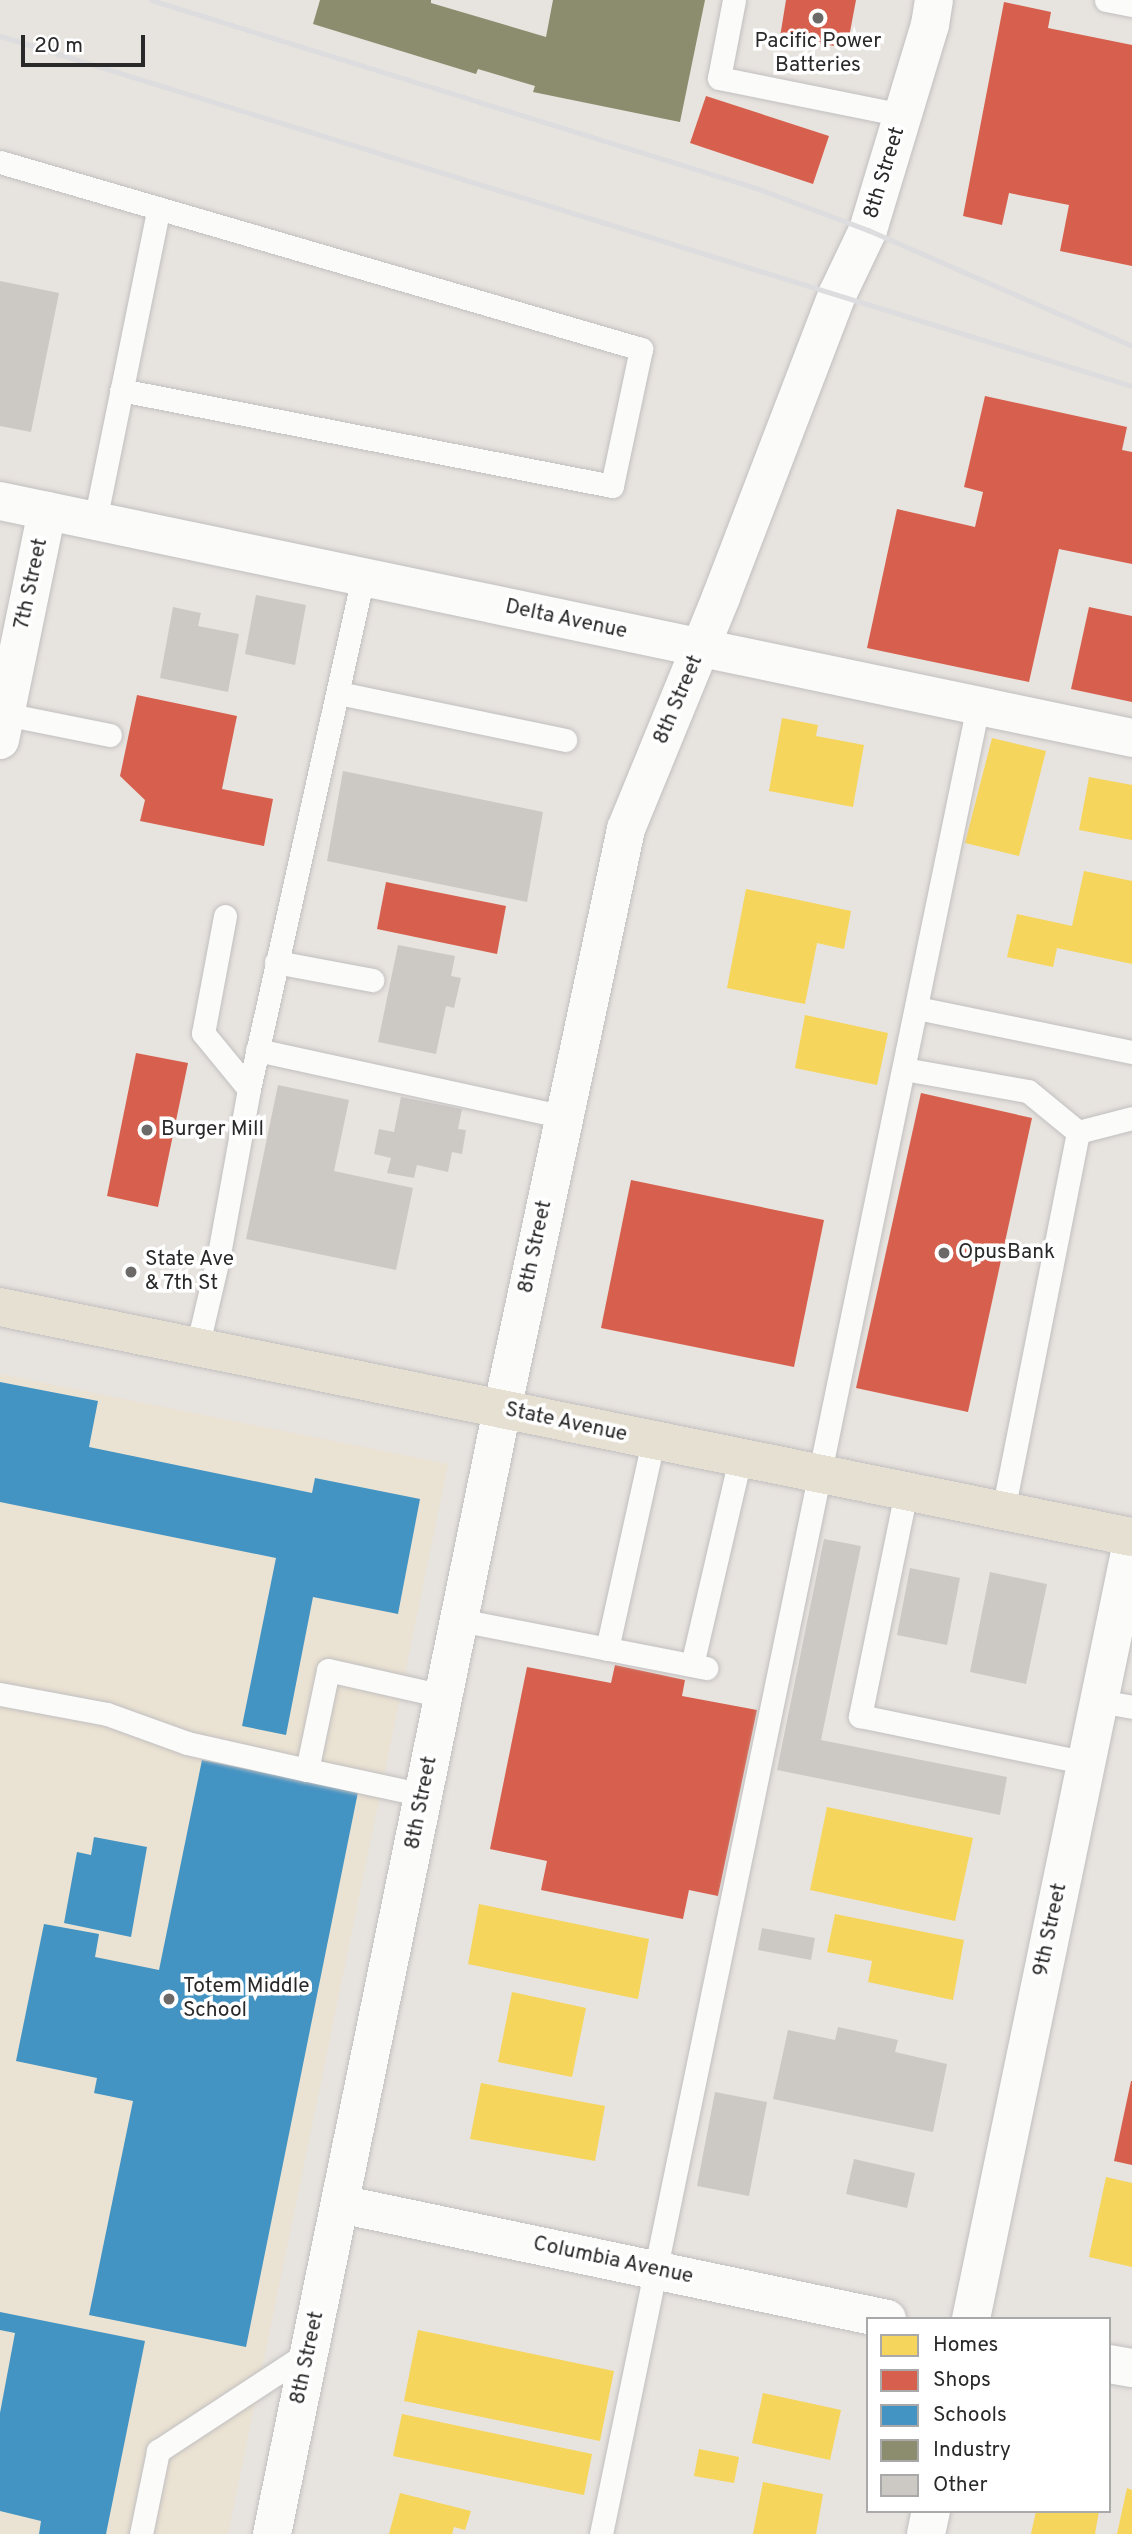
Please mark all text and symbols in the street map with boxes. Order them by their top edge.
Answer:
marker: Pacific Power Batteries [810,10,826,26]
scale bar [24,21,149,65]
place label: Pacific Power Batteries [754,29,882,79]
text: 20 m [34,33,83,60]
street label: 8th Street [859,124,911,222]
street label: 7th Street [10,536,54,632]
street label: Delta Avenue [502,595,630,645]
street label: 8th Street [649,652,709,748]
place label: Burger Mill [161,1117,264,1143]
marker: Burger Mill [139,1122,155,1138]
street label: 8th Street [514,1198,558,1296]
place label: OpusBank [958,1240,1055,1266]
marker: OpusBank [936,1245,952,1261]
place label: State Ave & 7th St [145,1247,235,1297]
marker: State Ave & 7th St [123,1264,139,1280]
street label: State Avenue [502,1398,630,1448]
street label: 8th Street [401,1754,443,1852]
street label: 9th Street [1029,1881,1073,1979]
place label: Totem Middle School [183,1974,309,2024]
marker: Totem Middle School [161,1991,177,2007]
street label: Columbia Avenue [530,2232,696,2290]
street label: 8th Street [286,2309,330,2407]
legend [866,2317,1111,2513]
text: Homes [933,2332,998,2359]
text: Shops [933,2367,991,2394]
text: Schools [933,2402,1007,2429]
text: Industry [933,2437,1011,2464]
text: Other [933,2472,988,2499]

